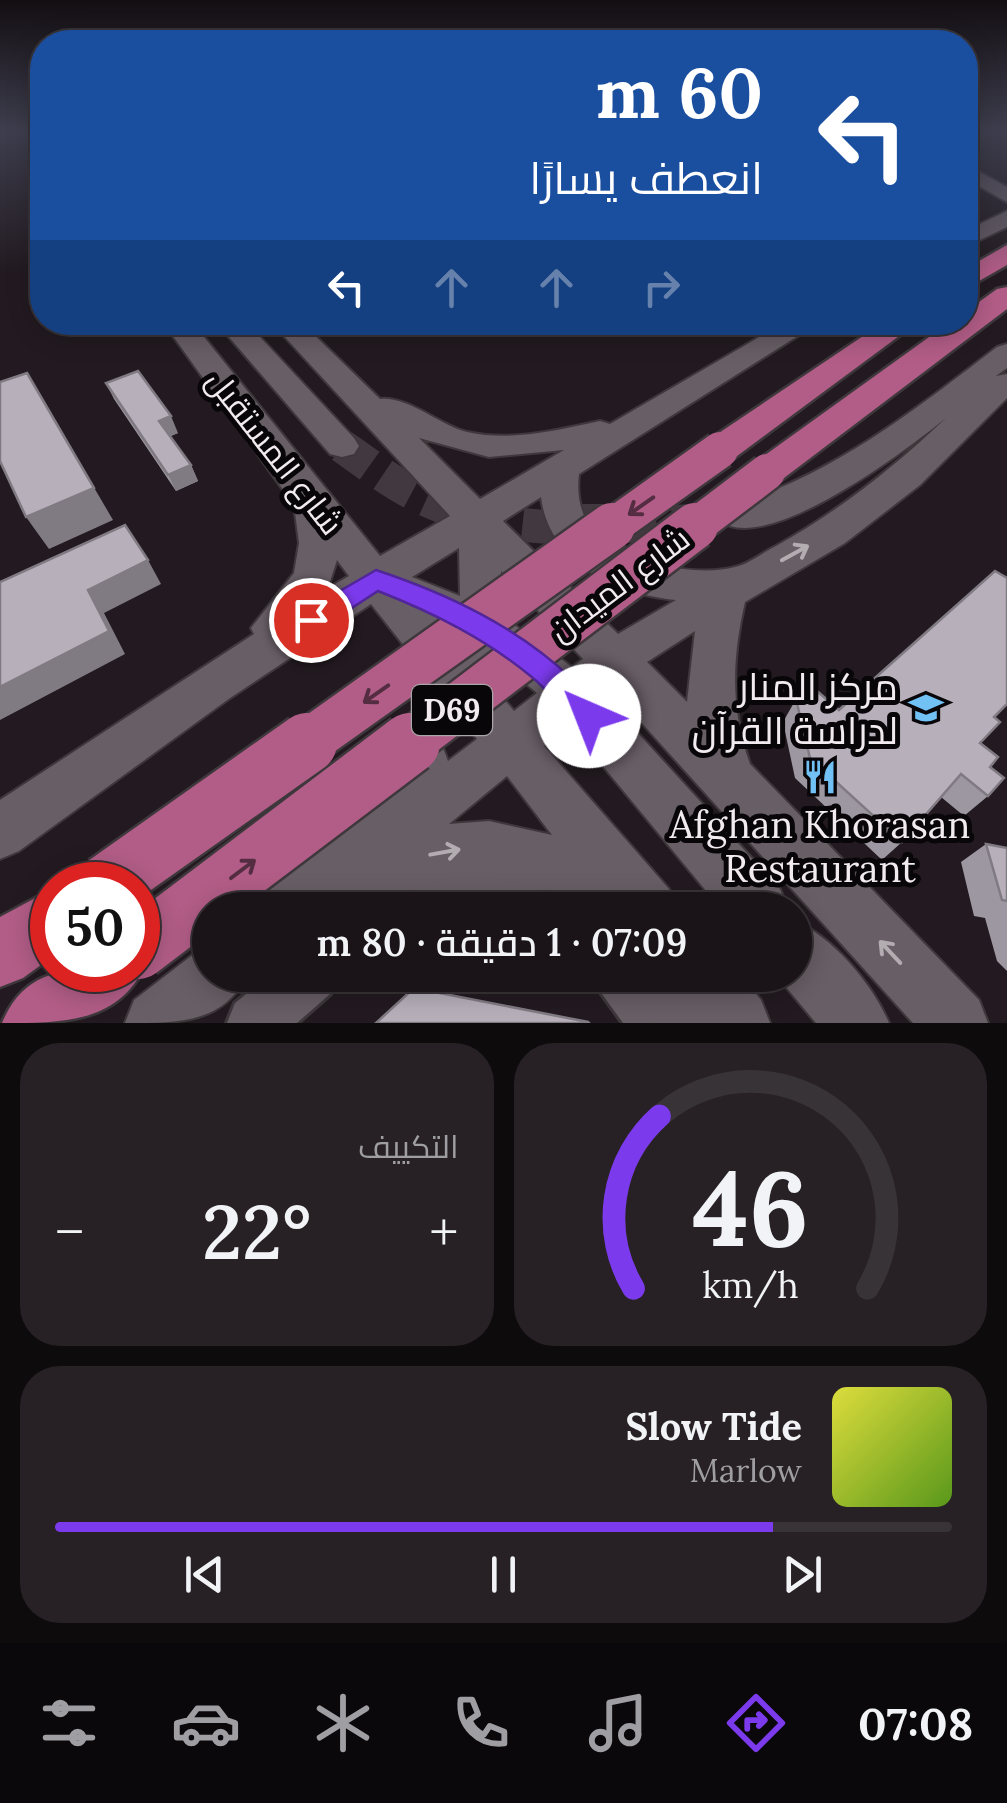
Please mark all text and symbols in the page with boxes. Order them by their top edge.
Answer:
text: 60 m [595,48,763,137]
icon: left [798,70,928,200]
text: انعطف يسارًا [529,149,763,206]
icon: left [319,260,374,315]
icon: ahead [424,260,479,315]
icon: ahead [529,260,584,315]
icon: right [634,260,689,315]
street label: شارع المستقبل [196,361,352,544]
one-way arrow [627,495,655,516]
street label: شارع الميدان [540,518,699,652]
one-way arrow [779,543,809,563]
pin [269,578,354,663]
icon: arrive [284,593,339,648]
place label: مركز المنار لدراسة القرآن [692,662,898,754]
position arrow [537,664,641,768]
one-way arrow [362,683,390,704]
road number: D69 [412,685,492,735]
school or university icon: مركز المنار لدراسة القرآن [907,689,945,727]
restaurant icon: Afghan Khorasan Restaurant [801,758,839,796]
place label: Afghan Khorasan Restaurant [669,800,970,892]
one-way arrow [428,842,460,861]
one-way arrow [229,859,256,880]
speed limit sign: 50 [30,862,160,992]
text: 07:09 · 1 دقيقة · 80 m [317,918,687,966]
one-way arrow [878,940,902,964]
text: التكييف [358,1126,459,1167]
text: 46 [692,1141,809,1274]
text: 22° [202,1184,311,1280]
text: − [55,1197,84,1267]
text: + [429,1197,458,1267]
text: km/h [702,1262,799,1308]
text: Slow Tide [625,1402,802,1450]
text: Marlow [690,1450,802,1491]
icon: previous [177,1547,232,1602]
icon: pause [476,1547,531,1602]
icon: next [775,1547,830,1602]
icon: filters [34,1688,104,1758]
icon: car [171,1688,241,1758]
icon: climate [308,1688,378,1758]
icon: phone [446,1688,516,1758]
icon: music [583,1688,653,1758]
icon: directions [721,1688,791,1758]
text: 07:08 [858,1695,973,1752]

